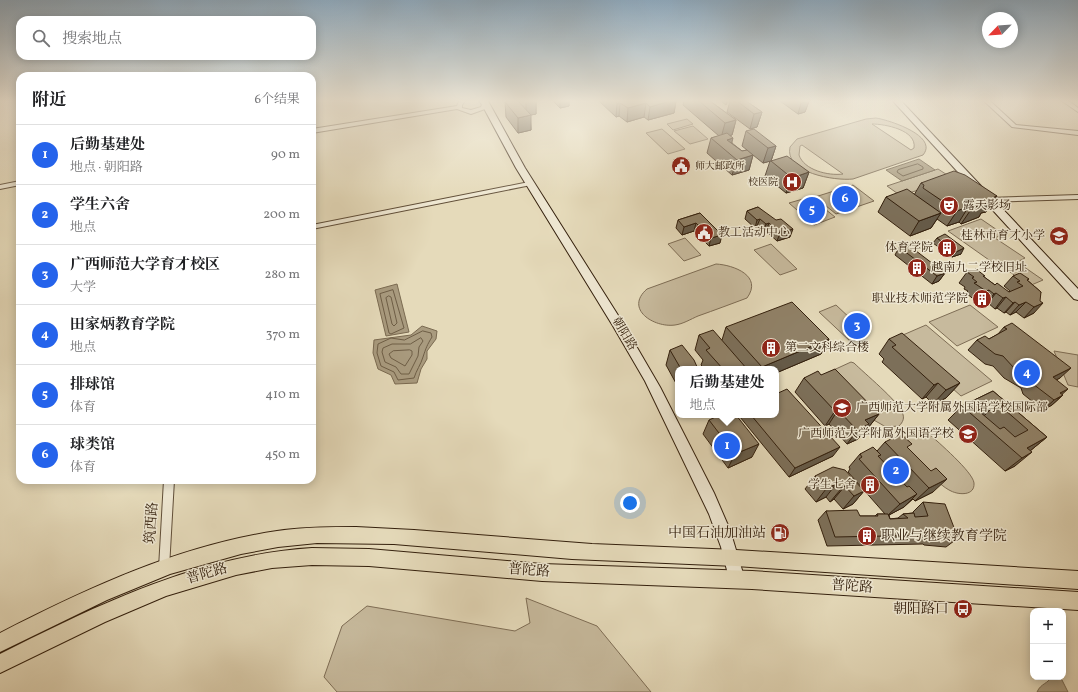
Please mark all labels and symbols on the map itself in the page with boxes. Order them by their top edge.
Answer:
north arrow [982,12,1018,48]
public building icon: 师大邮政所 [670,155,692,177]
place label: 师大邮政所 [695,159,745,173]
hospital icon: 校医院 [781,171,803,193]
place label: 校医院 [748,175,778,189]
pin: 6 [832,184,858,214]
pin: 5 [799,195,825,225]
theatre icon: 露天影场 [938,195,960,217]
place label: 露天影场 [963,198,1011,214]
public building icon: 教工活动中心 [693,222,715,244]
place label: 教工活动中心 [718,225,790,241]
school or university icon: 桂林市育才小学 [1048,225,1070,247]
place label: 桂林市育才小学 [961,228,1045,244]
building icon: 体育学院 [936,237,958,259]
place label: 体育学院 [885,240,933,256]
building icon: 越南九二学校旧址 [906,257,928,279]
place label: 越南九二学校旧址 [931,260,1027,276]
building icon: 职业技术师范学院 [971,288,993,310]
place label: 职业技术师范学院 [872,291,968,307]
pin: 3 [844,311,870,341]
street label: 朝阳路 [608,314,640,354]
building icon: 第二文科综合楼 [760,337,782,359]
place label: 第二文科综合楼 [785,340,869,356]
pin: 4 [1014,358,1040,388]
school or university icon: 广西师范大学附属外国语学校国际部 [831,397,853,419]
place label: 广西师范大学附属外国语学校国际部 [856,400,1048,416]
school or university icon: 广西师范大学附属外国语学校 [957,423,979,445]
place label: 广西师范大学附属外国语学校 [798,426,954,442]
pin: 1 [714,431,740,461]
pin: 2 [883,456,909,486]
building icon: 学生七舍 [859,474,881,496]
place label: 学生七舍 [808,477,856,493]
your location [620,493,640,513]
street label: 筑西路 [141,501,163,545]
fuel station icon: 中国石油加油站 [769,522,791,544]
place label: 中国石油加油站 [668,524,766,543]
building icon: 职业与继续教育学院 [856,525,878,547]
place label: 职业与继续教育学院 [881,527,1007,546]
street label: 普陀路 [184,559,230,589]
street label: 普陀路 [507,560,551,582]
street label: 普陀路 [830,576,874,598]
bus stop icon: 朝阳路口 [952,598,974,620]
place label: 朝阳路口 [893,600,949,619]

